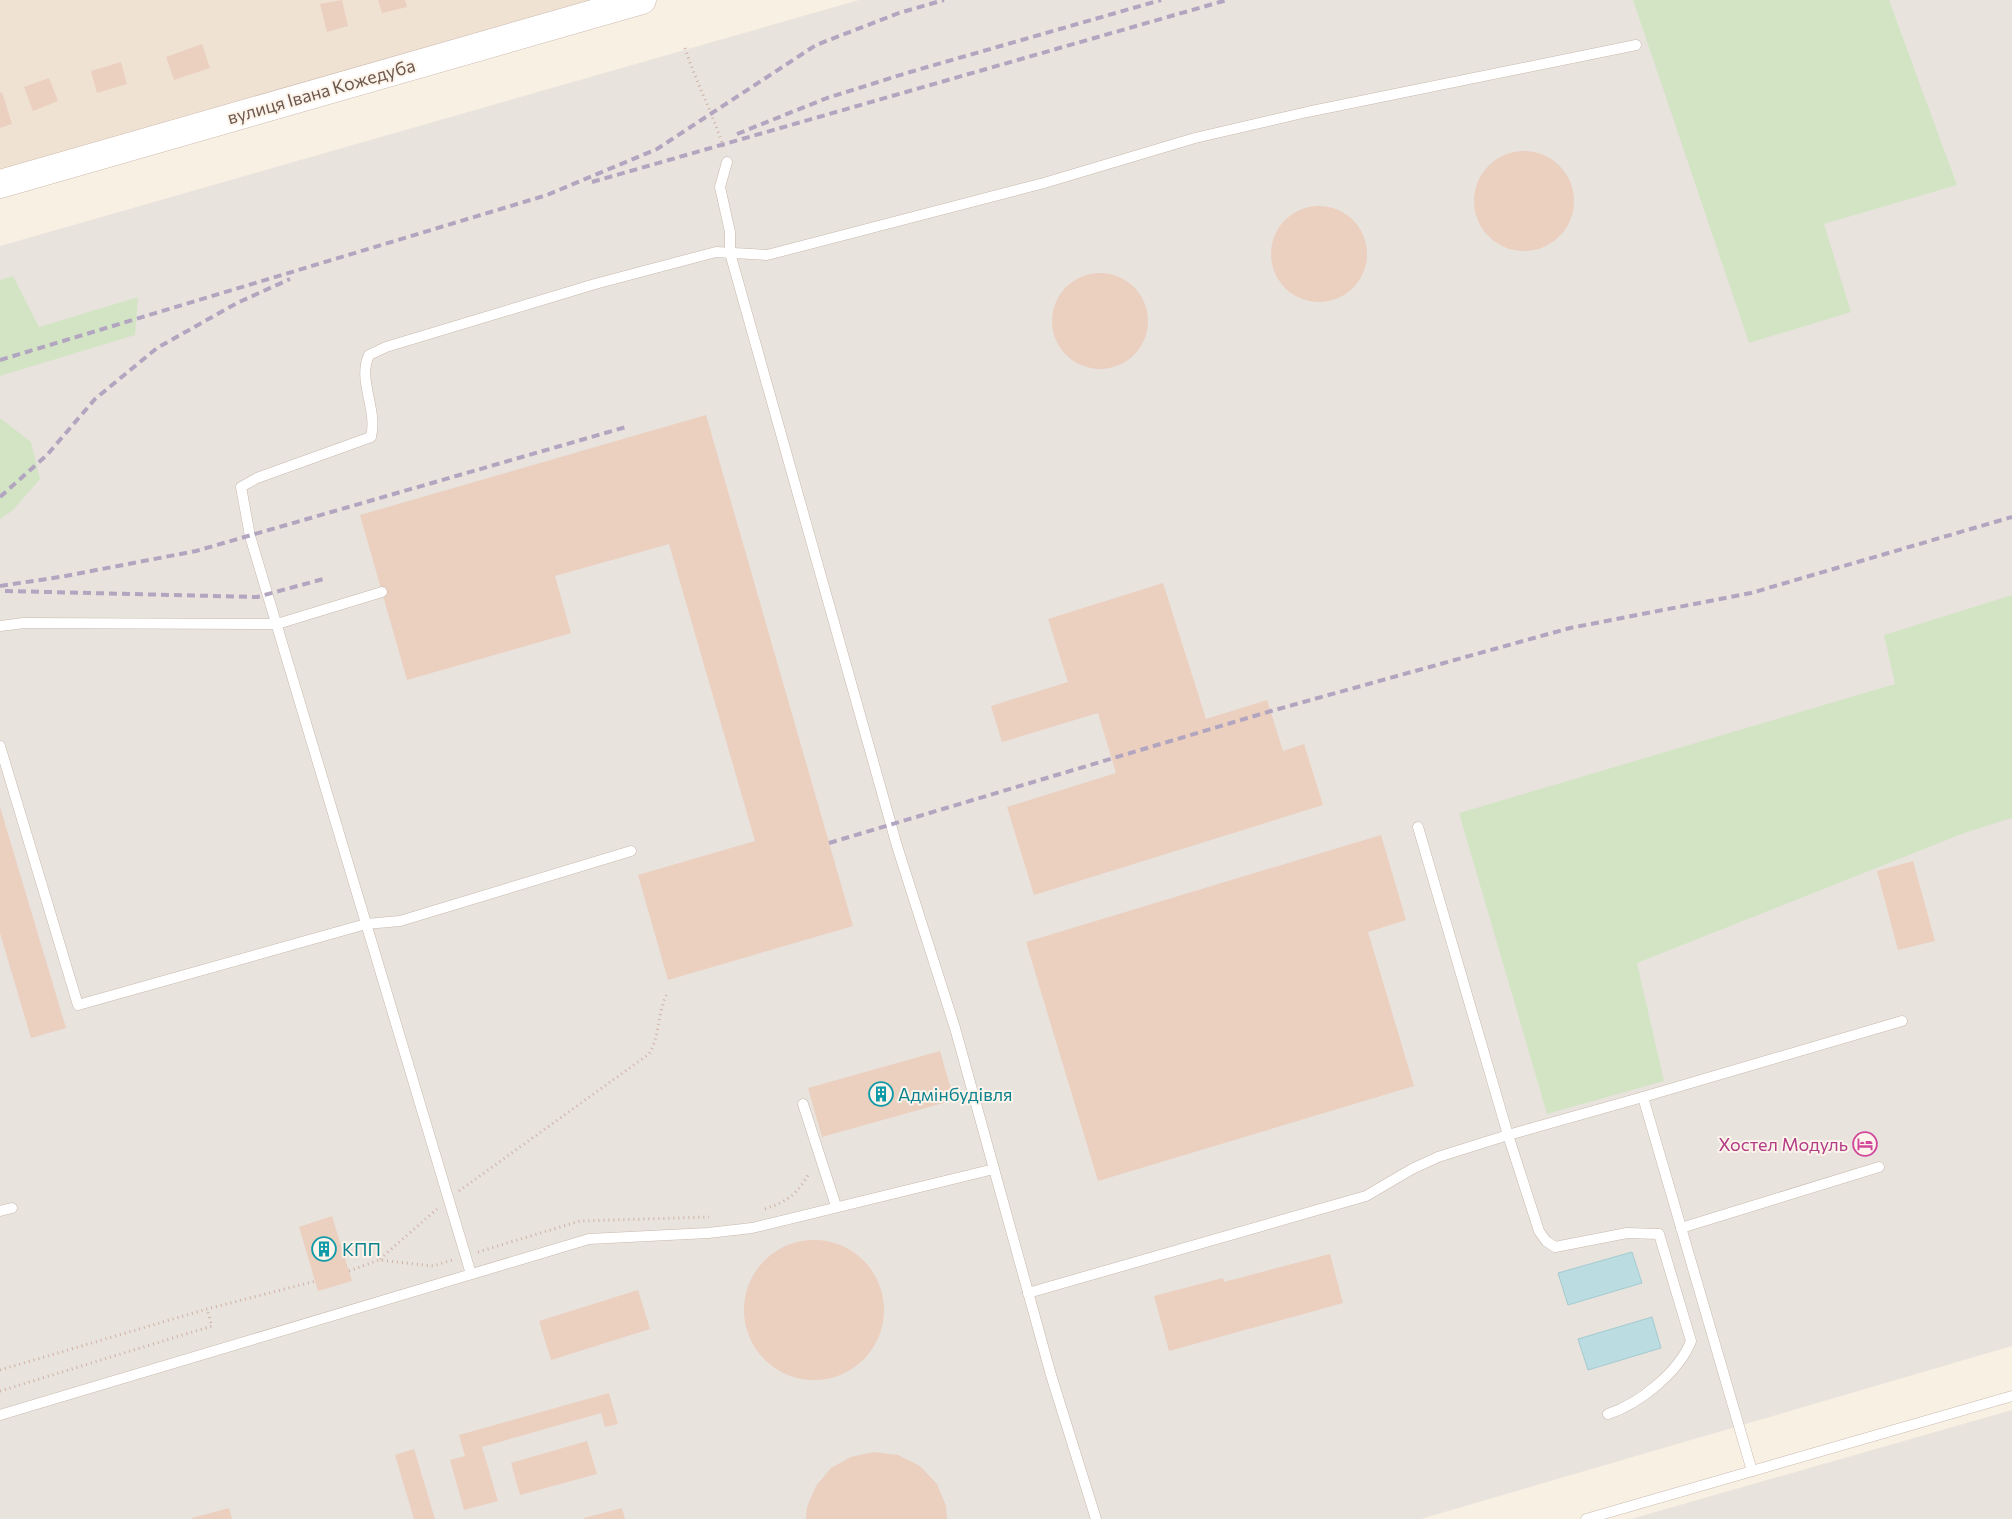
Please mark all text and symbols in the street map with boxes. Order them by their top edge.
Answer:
street label: вулиця Івана Кожедуба [225,54,417,128]
building icon: Адмінбудівля [868,1081,894,1107]
place label: Адмінбудівля [898,1083,1013,1105]
hotel icon: Хостел Модуль [1852,1131,1878,1157]
place label: Хостел Модуль [1719,1133,1848,1155]
building icon: КПП [311,1236,337,1262]
place label: КПП [342,1238,381,1260]

